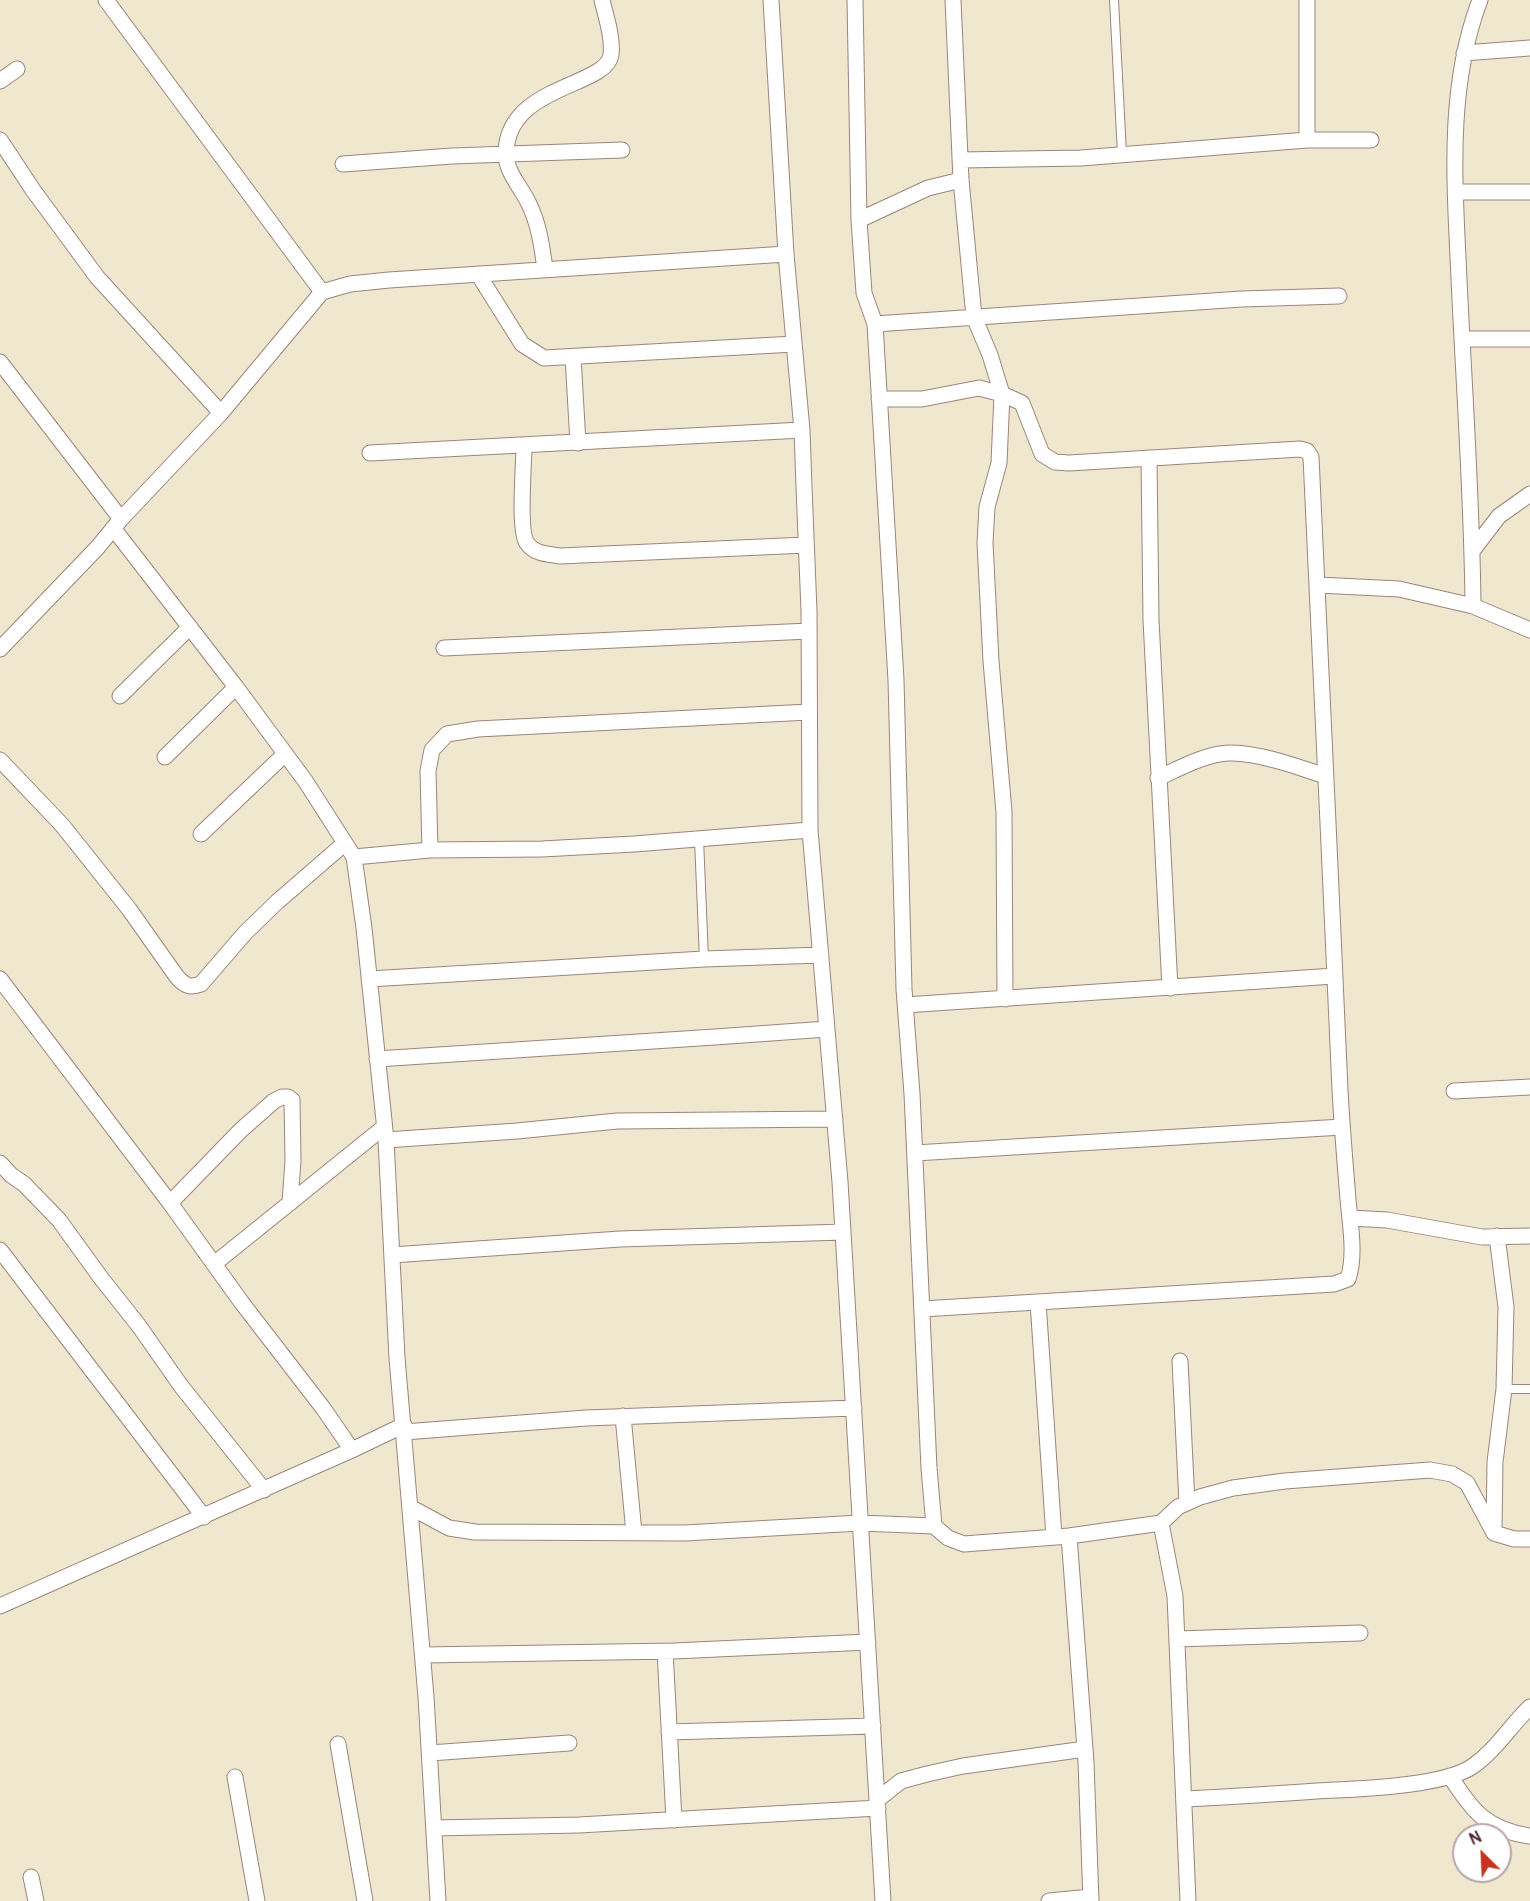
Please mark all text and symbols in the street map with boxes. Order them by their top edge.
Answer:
north arrow [1452,1823,1512,1883]
text: N [1466,1827,1484,1850]

